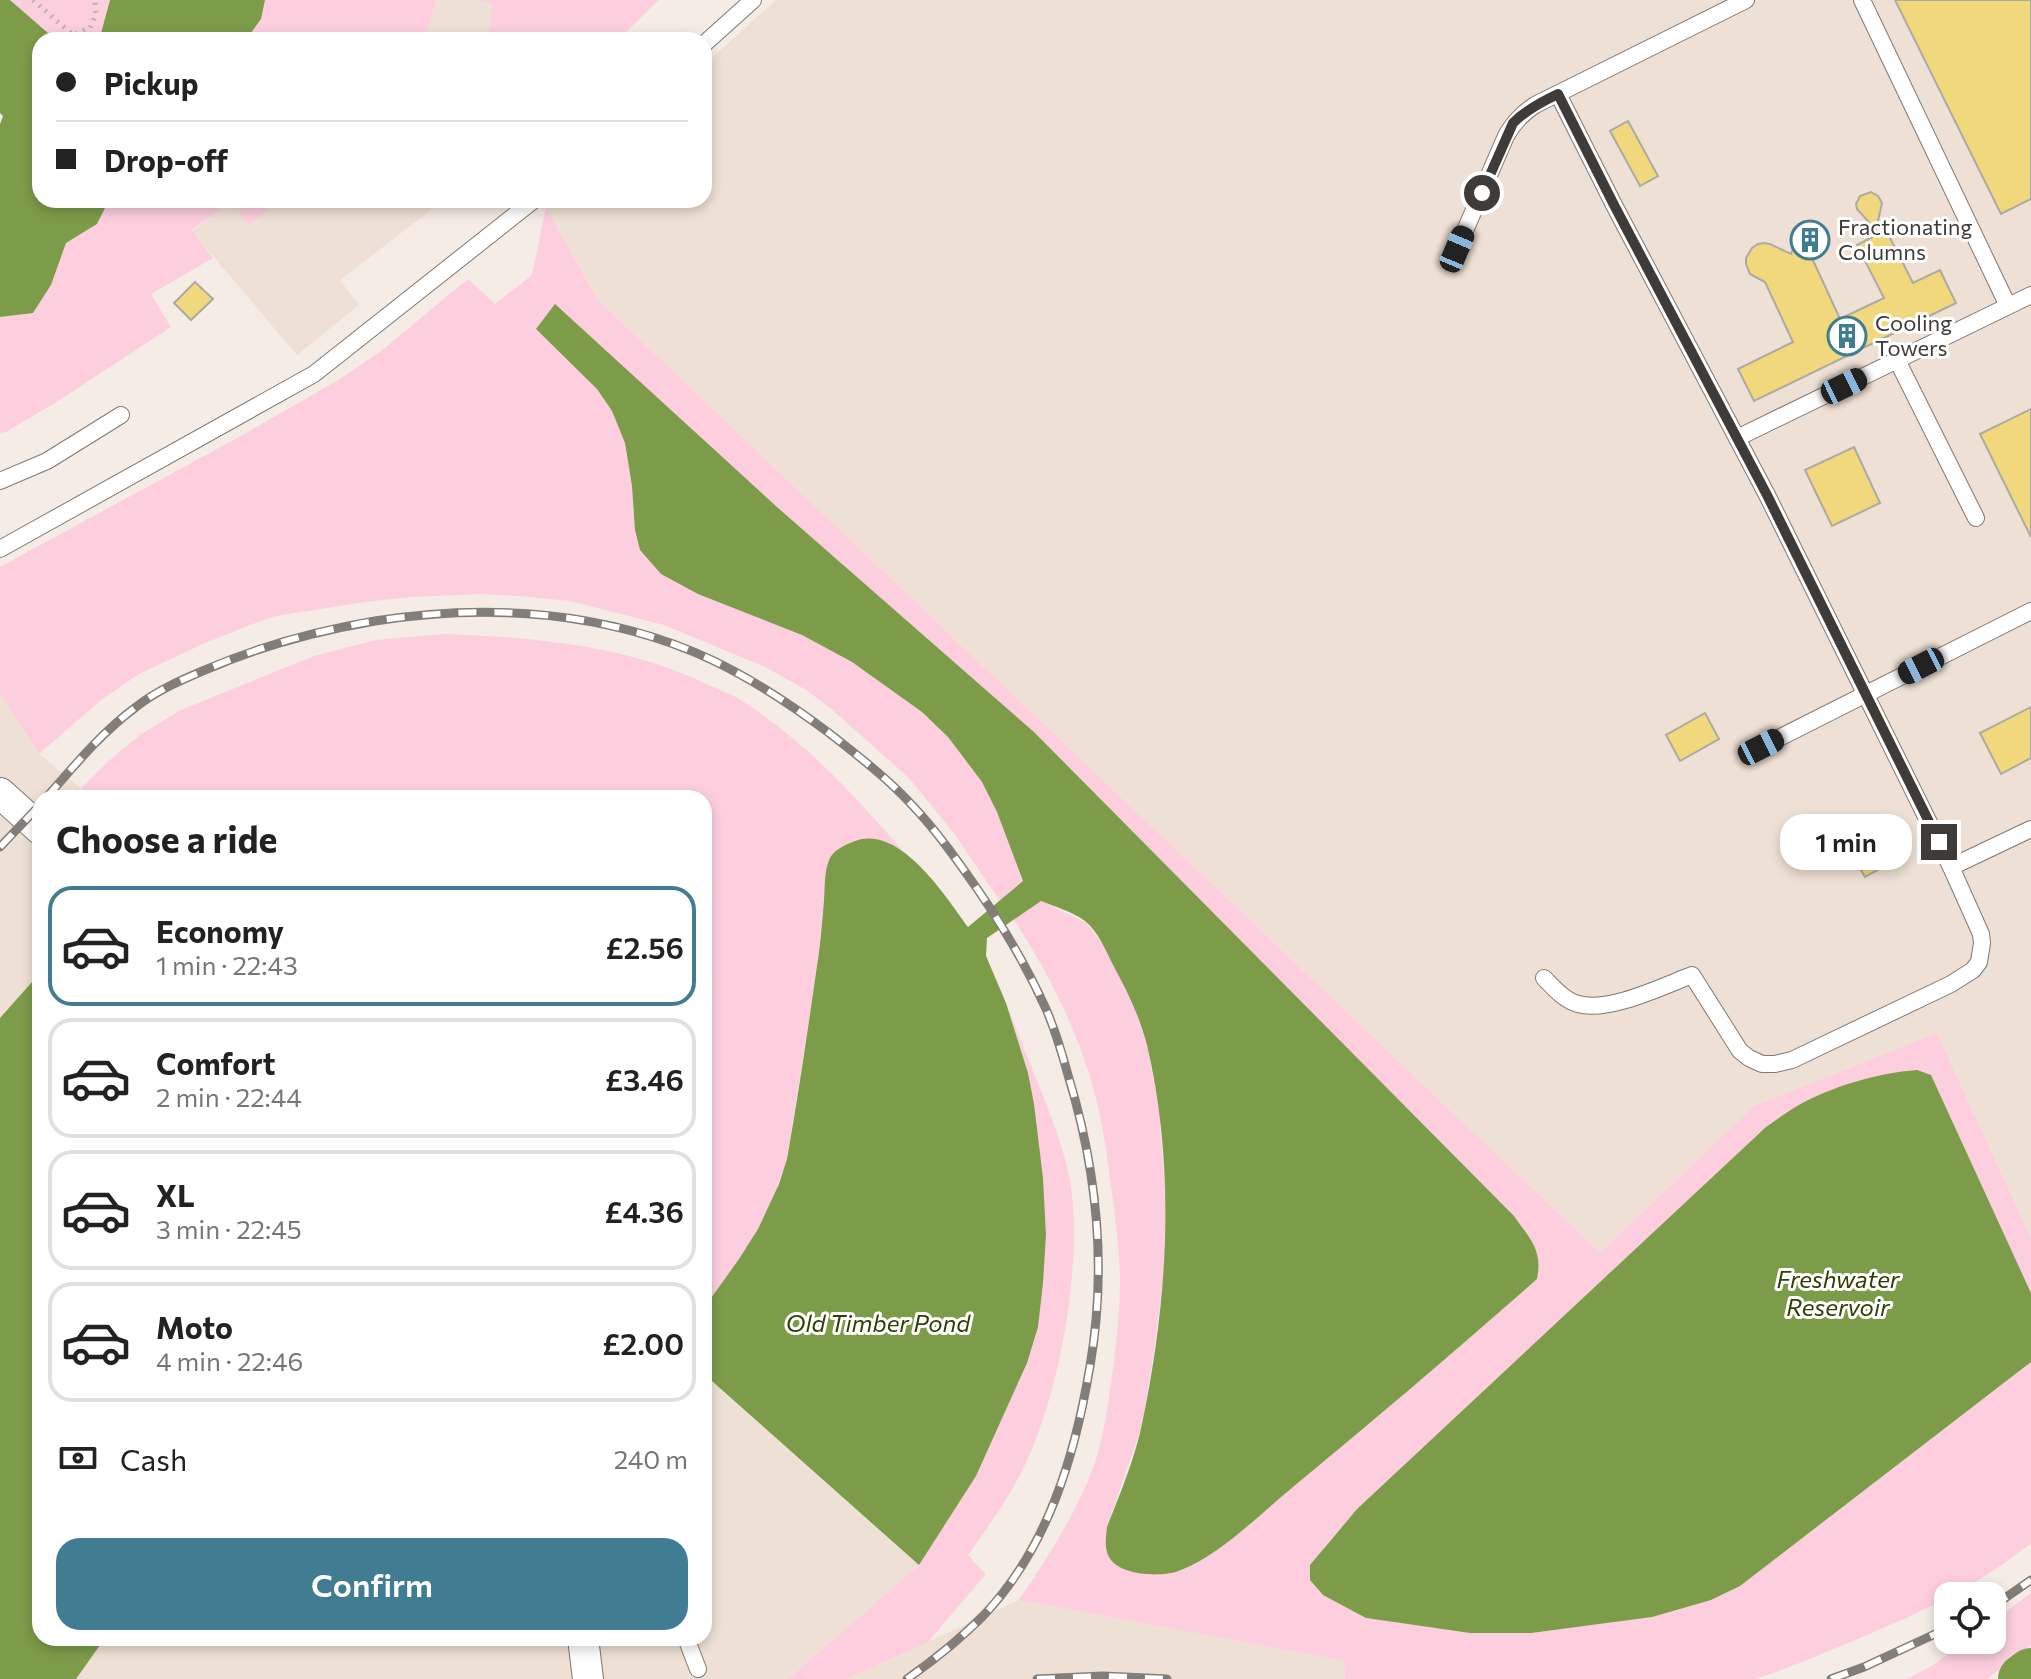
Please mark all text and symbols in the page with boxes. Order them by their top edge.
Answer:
text: Pickup [104,64,198,101]
text: Drop-off [104,141,228,178]
route start [1464,175,1500,211]
place label: Fractionating Columns [1838,213,1972,265]
building icon: Fractionating Columns [1789,219,1831,261]
car [1437,222,1477,276]
place label: Cooling Towers [1875,309,1952,361]
building icon: Cooling Towers [1826,315,1868,357]
car [1817,365,1871,407]
car [1894,644,1948,688]
car [1734,725,1788,769]
callout: 1 min [1779,814,1911,870]
text: Choose a ride [56,816,277,860]
route end [1921,824,1957,860]
text: 1 min [1815,826,1877,857]
icon: car [60,910,132,982]
text: Economy [156,912,284,949]
text: £2.56 [606,928,684,965]
text: 1 min · 22:43 [156,949,298,980]
icon: car [60,1042,132,1114]
text: Comfort [156,1044,275,1081]
text: £3.46 [605,1060,684,1097]
text: 2 min · 22:44 [156,1081,302,1112]
icon: car [60,1174,132,1246]
text: XL [156,1176,195,1213]
text: £4.36 [604,1192,684,1229]
text: 3 min · 22:45 [156,1213,302,1244]
water label: Freshwater Reservoir [1777,1264,1901,1321]
icon: car [60,1306,132,1378]
text: Moto [156,1308,233,1345]
water label: Old Timber Pond [786,1308,971,1337]
text: £2.00 [602,1324,684,1361]
text: 4 min · 22:46 [156,1345,303,1376]
icon: cash [56,1436,100,1480]
text: Cash [120,1440,187,1477]
text: 240 m [614,1443,688,1474]
button: Confirm [56,1538,688,1630]
map controls [1934,1582,2006,1654]
button: locate [1934,1582,2006,1654]

